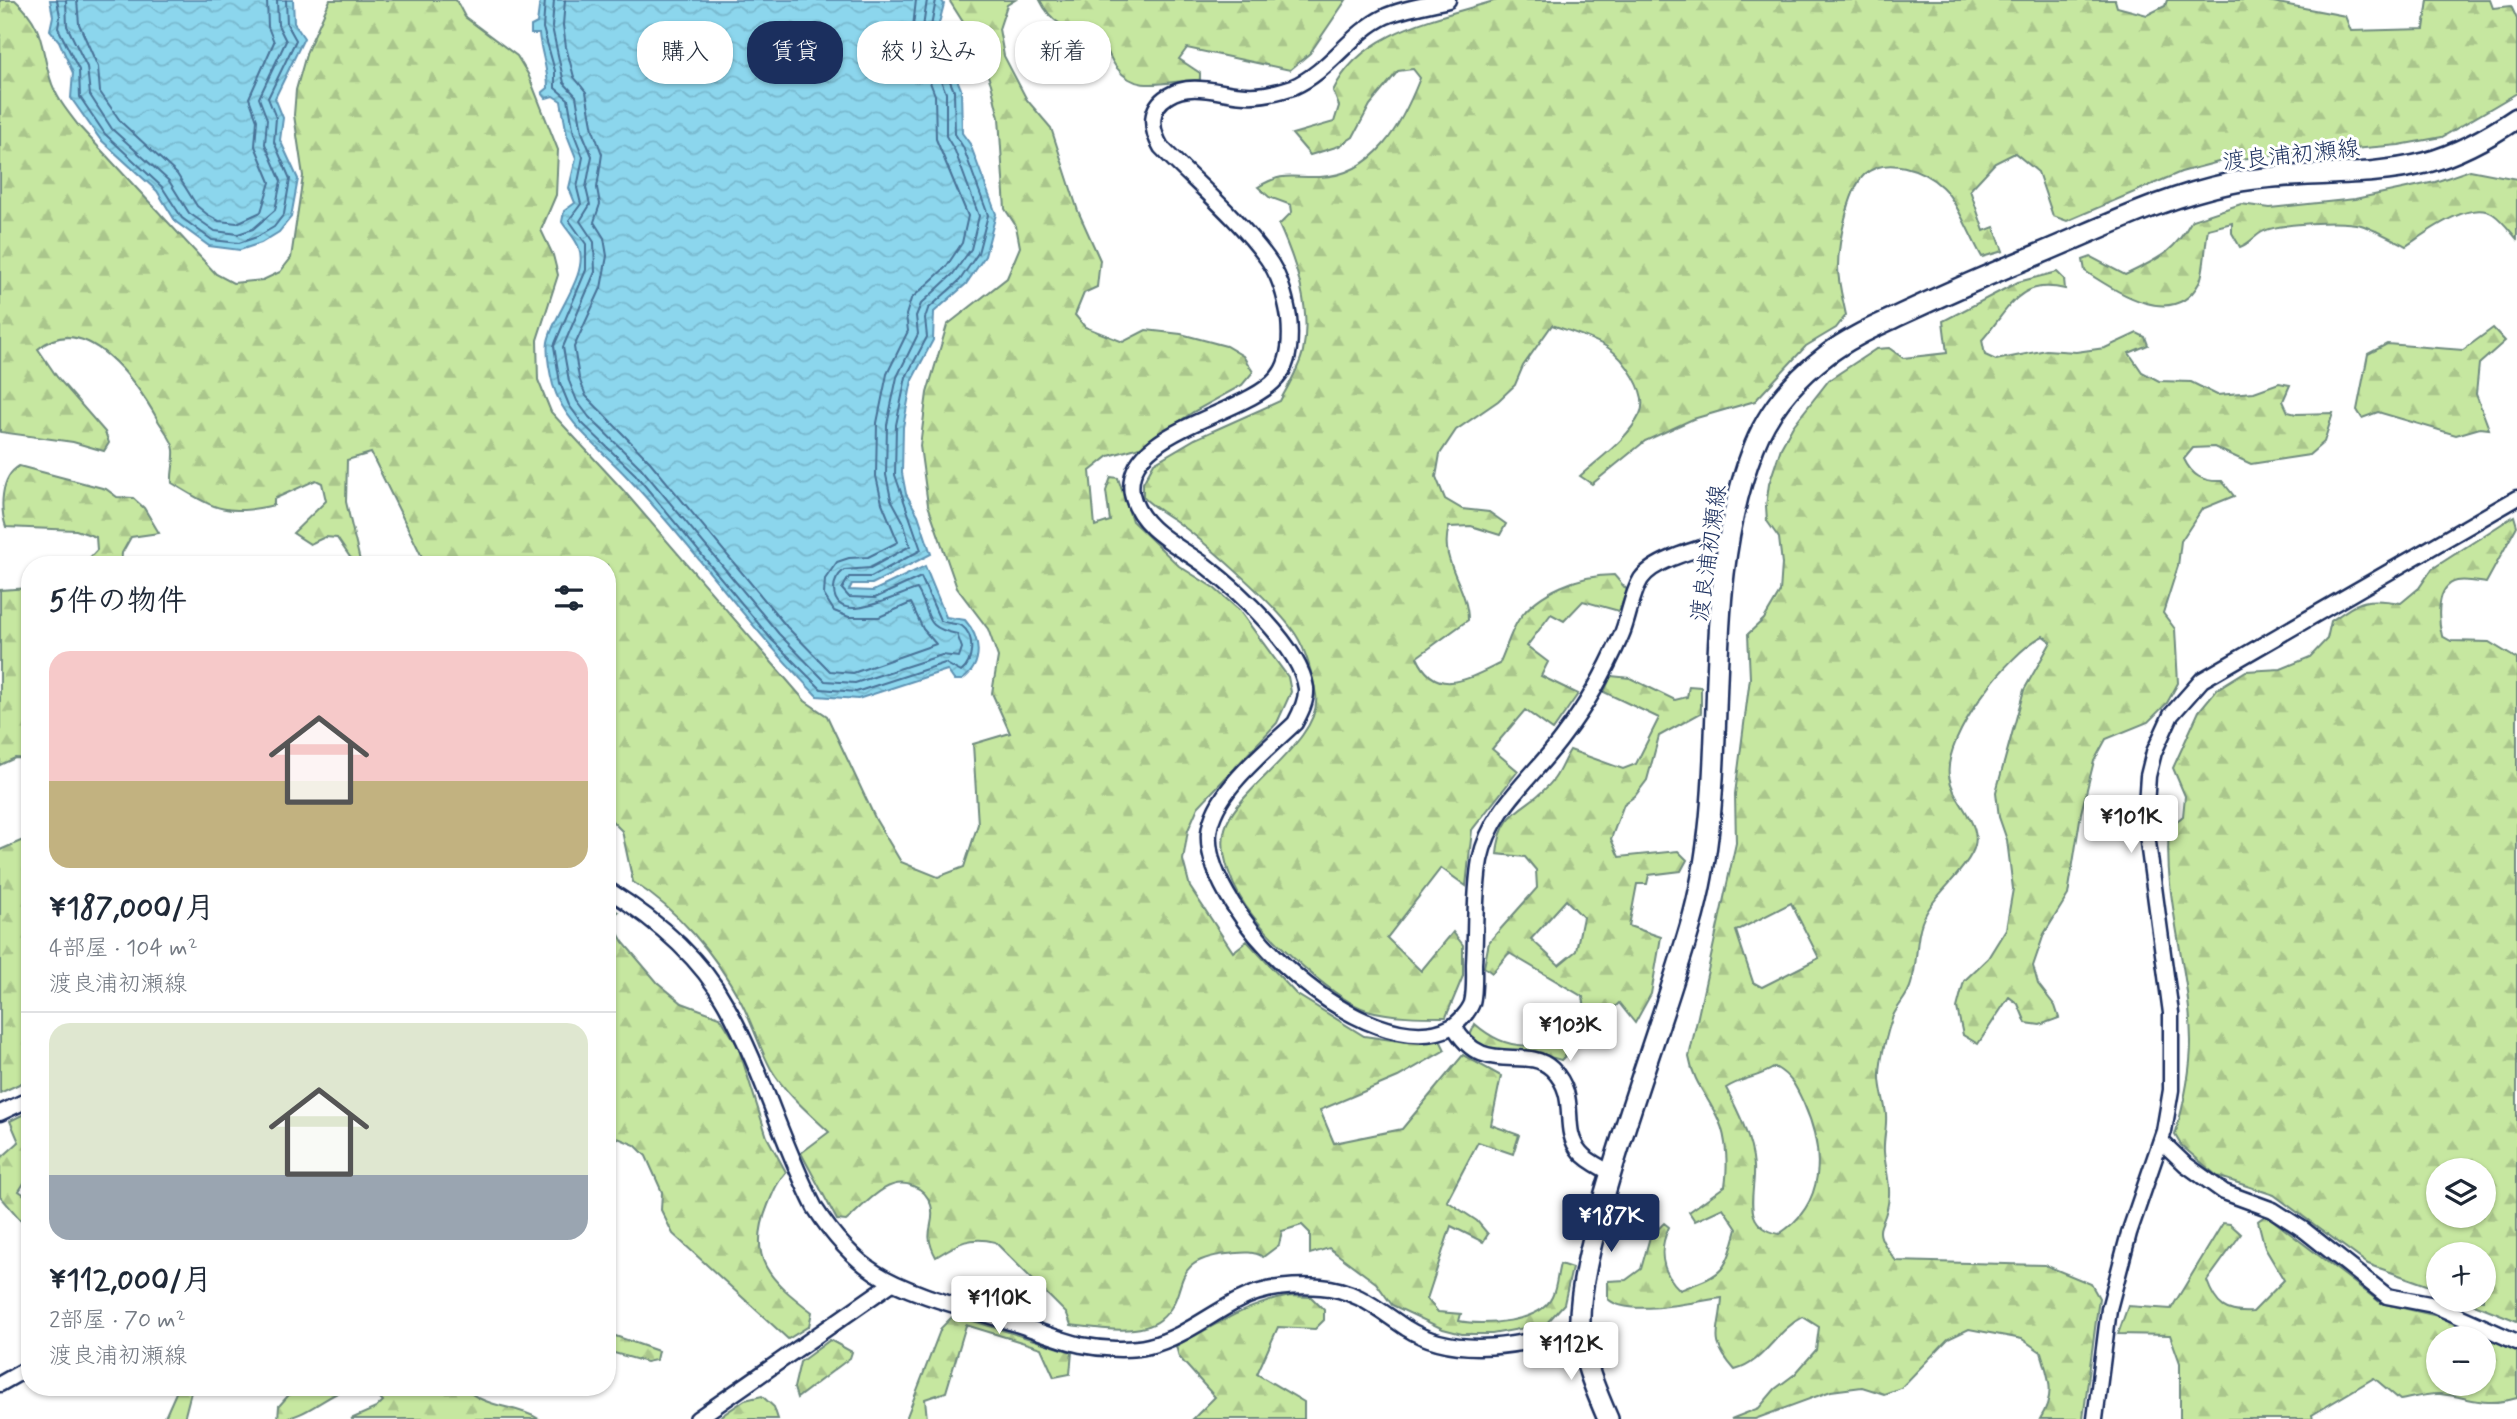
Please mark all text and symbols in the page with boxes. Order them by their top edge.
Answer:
chip: 購入 [637,21,733,84]
chip: 賃貸 [747,21,843,84]
chip: 絞り込み [857,21,1001,84]
chip: 新着 [1015,21,1111,84]
street label: 渡良浦初瀬線 [2221,134,2361,178]
street label: 渡良浦初瀬線 [1686,483,1734,624]
icon: filters [550,579,588,617]
text: 5件の物件 [49,582,187,621]
icon: home [256,697,382,823]
pin: ¥101K [2082,796,2180,855]
text: ¥101K [2100,803,2162,833]
text: ¥187,000/月 [49,889,214,928]
text: 4部屋 · 104 m² [49,934,198,964]
text: 渡良浦初瀬線 [49,970,187,1000]
pin: ¥103K [1521,1004,1619,1063]
text: ¥103K [1539,1011,1601,1041]
icon: home [256,1069,382,1195]
map controls [2426,1158,2496,1396]
button: layers [2426,1158,2496,1228]
pin: ¥187K [1562,1194,1660,1254]
text: ¥187K [1578,1202,1644,1232]
button: + [2426,1242,2496,1312]
text: ¥112,000/月 [49,1261,212,1300]
pin: ¥110K [950,1276,1048,1336]
text: ¥110K [967,1284,1031,1314]
text: 2部屋 · 70 m² [49,1306,186,1336]
pin: ¥112K [1522,1322,1620,1382]
button: − [2426,1326,2496,1396]
text: ¥112K [1539,1330,1603,1360]
text: 渡良浦初瀬線 [49,1342,187,1372]

